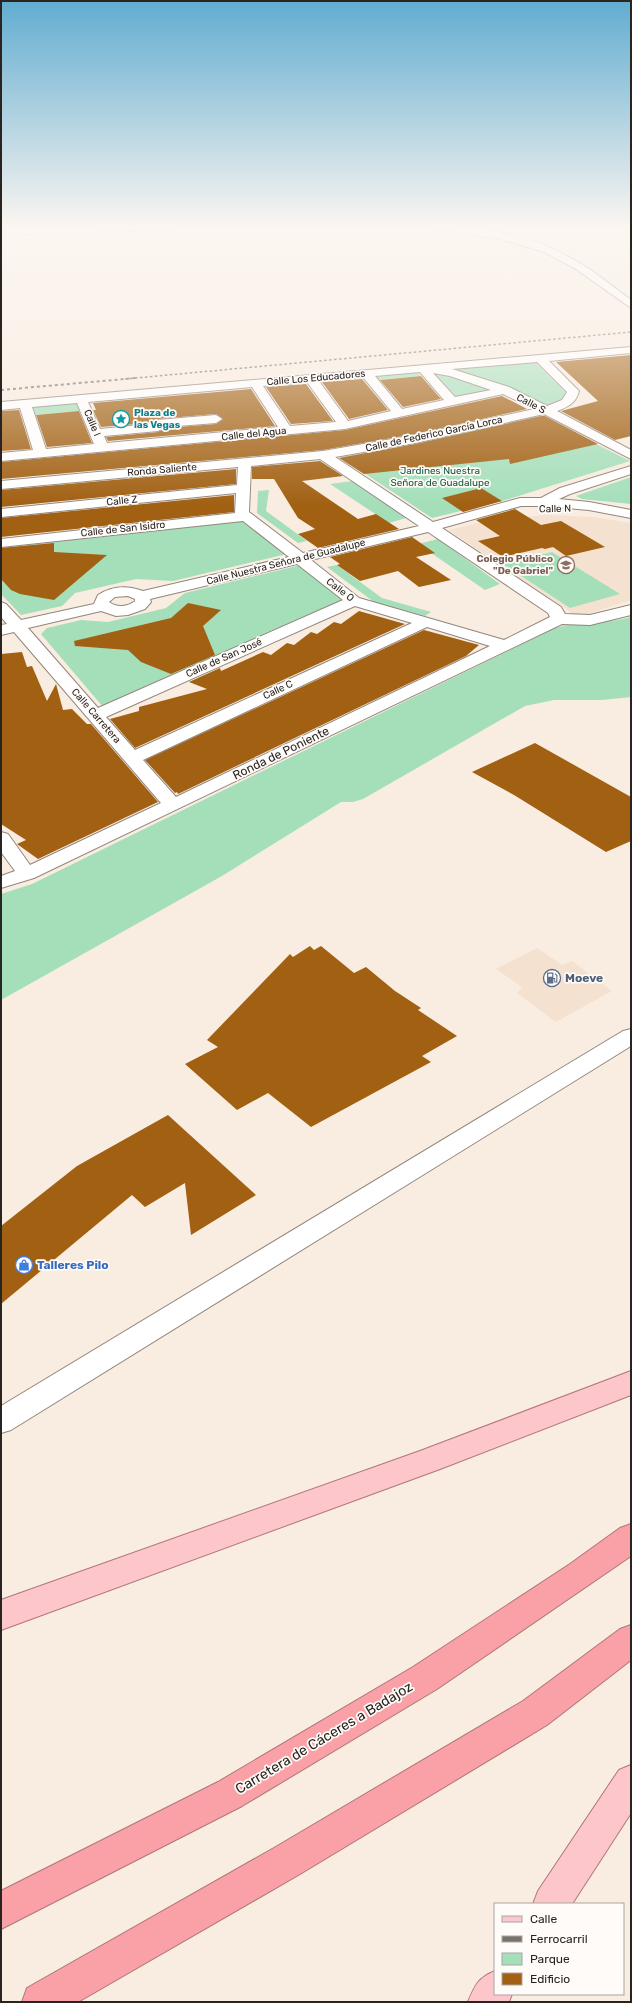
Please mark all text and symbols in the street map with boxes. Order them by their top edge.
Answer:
street label: Calle Los Educadores [266,368,366,388]
street label: Calle S [514,392,548,416]
place label: Plaza de las Vegas [134,407,181,431]
street label: Calle I [81,408,103,438]
place icon: Plaza de las Vegas [111,409,131,429]
street label: Calle de Federico García Lorca [364,414,504,454]
street label: Calle del Agua [221,425,287,443]
street label: Ronda Saliente [127,461,198,479]
park label: Jardines Nuestra Señora de Guadalupe [390,465,490,489]
street label: Calle Z [106,493,138,509]
street label: Calle N [539,503,571,515]
street label: Calle de San Isidro [80,519,166,539]
street label: Calle Nuestra Señora de Guadalupe [205,536,367,588]
place label: Colegio Público "De Gabriel" [476,553,553,577]
school or university icon: Colegio Público "De Gabriel" [556,555,576,575]
street label: Calle O [324,576,357,605]
street label: Calle de San José [184,636,264,680]
street label: Calle C [261,678,295,702]
street label: Calle Carretera [69,686,123,746]
street label: Ronda de Poniente [231,723,332,782]
fuel station icon: Moeve [542,968,562,988]
place label: Moeve [565,971,603,985]
shop icon: Talleres Pilo [14,1255,34,1275]
place label: Talleres Pilo [37,1258,109,1272]
street label: Carretera de Cáceres a Badajoz [232,1678,416,1798]
legend [494,1903,624,1995]
text: Calle [530,1912,557,1926]
text: Ferrocarril [530,1932,588,1946]
text: Parque [530,1952,570,1966]
text: Edificio [530,1972,570,1986]

